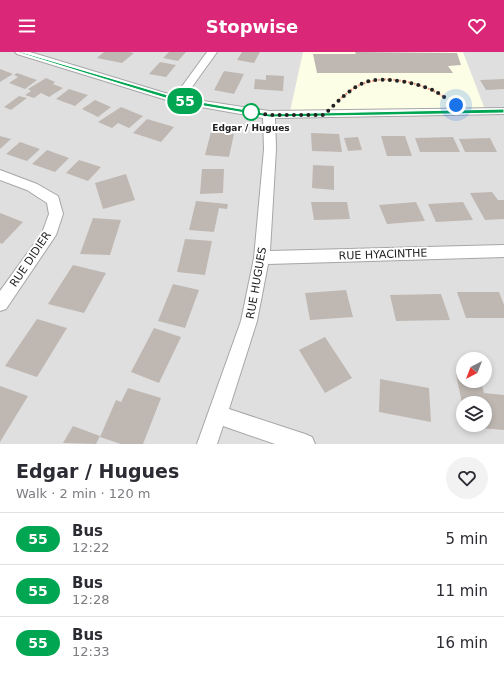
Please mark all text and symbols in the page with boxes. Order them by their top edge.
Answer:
icon: menu [16,15,38,37]
icon: heart [466,15,488,37]
text: Stopwise [206,16,298,37]
line badge: 55 [167,88,203,114]
text: 55 [175,93,195,109]
your location [446,95,466,115]
marker: Edgar / Hugues [242,103,260,121]
place label: Edgar / Hugues [212,123,290,133]
street label: RUE DIDIER [7,229,54,290]
street label: RUE HUGUES [244,246,269,320]
street label: RUE HYACINTHE [338,246,428,263]
north arrow [456,352,492,388]
map controls [456,352,492,432]
button: layers [456,396,492,432]
button: heart [446,457,488,499]
text: Edgar / Hugues [16,460,179,482]
text: Walk · 2 min · 120 m [16,486,150,501]
text: Bus [72,522,103,540]
text: 5 min [445,530,488,548]
text: 55 [28,531,48,547]
text: 12:22 [72,540,109,555]
text: Bus [72,574,103,592]
text: 11 min [436,582,488,600]
text: 55 [28,583,48,599]
text: 12:28 [72,592,109,607]
text: Bus [72,626,103,644]
text: 16 min [436,634,488,652]
text: 55 [28,635,48,651]
text: 12:33 [72,644,109,659]

